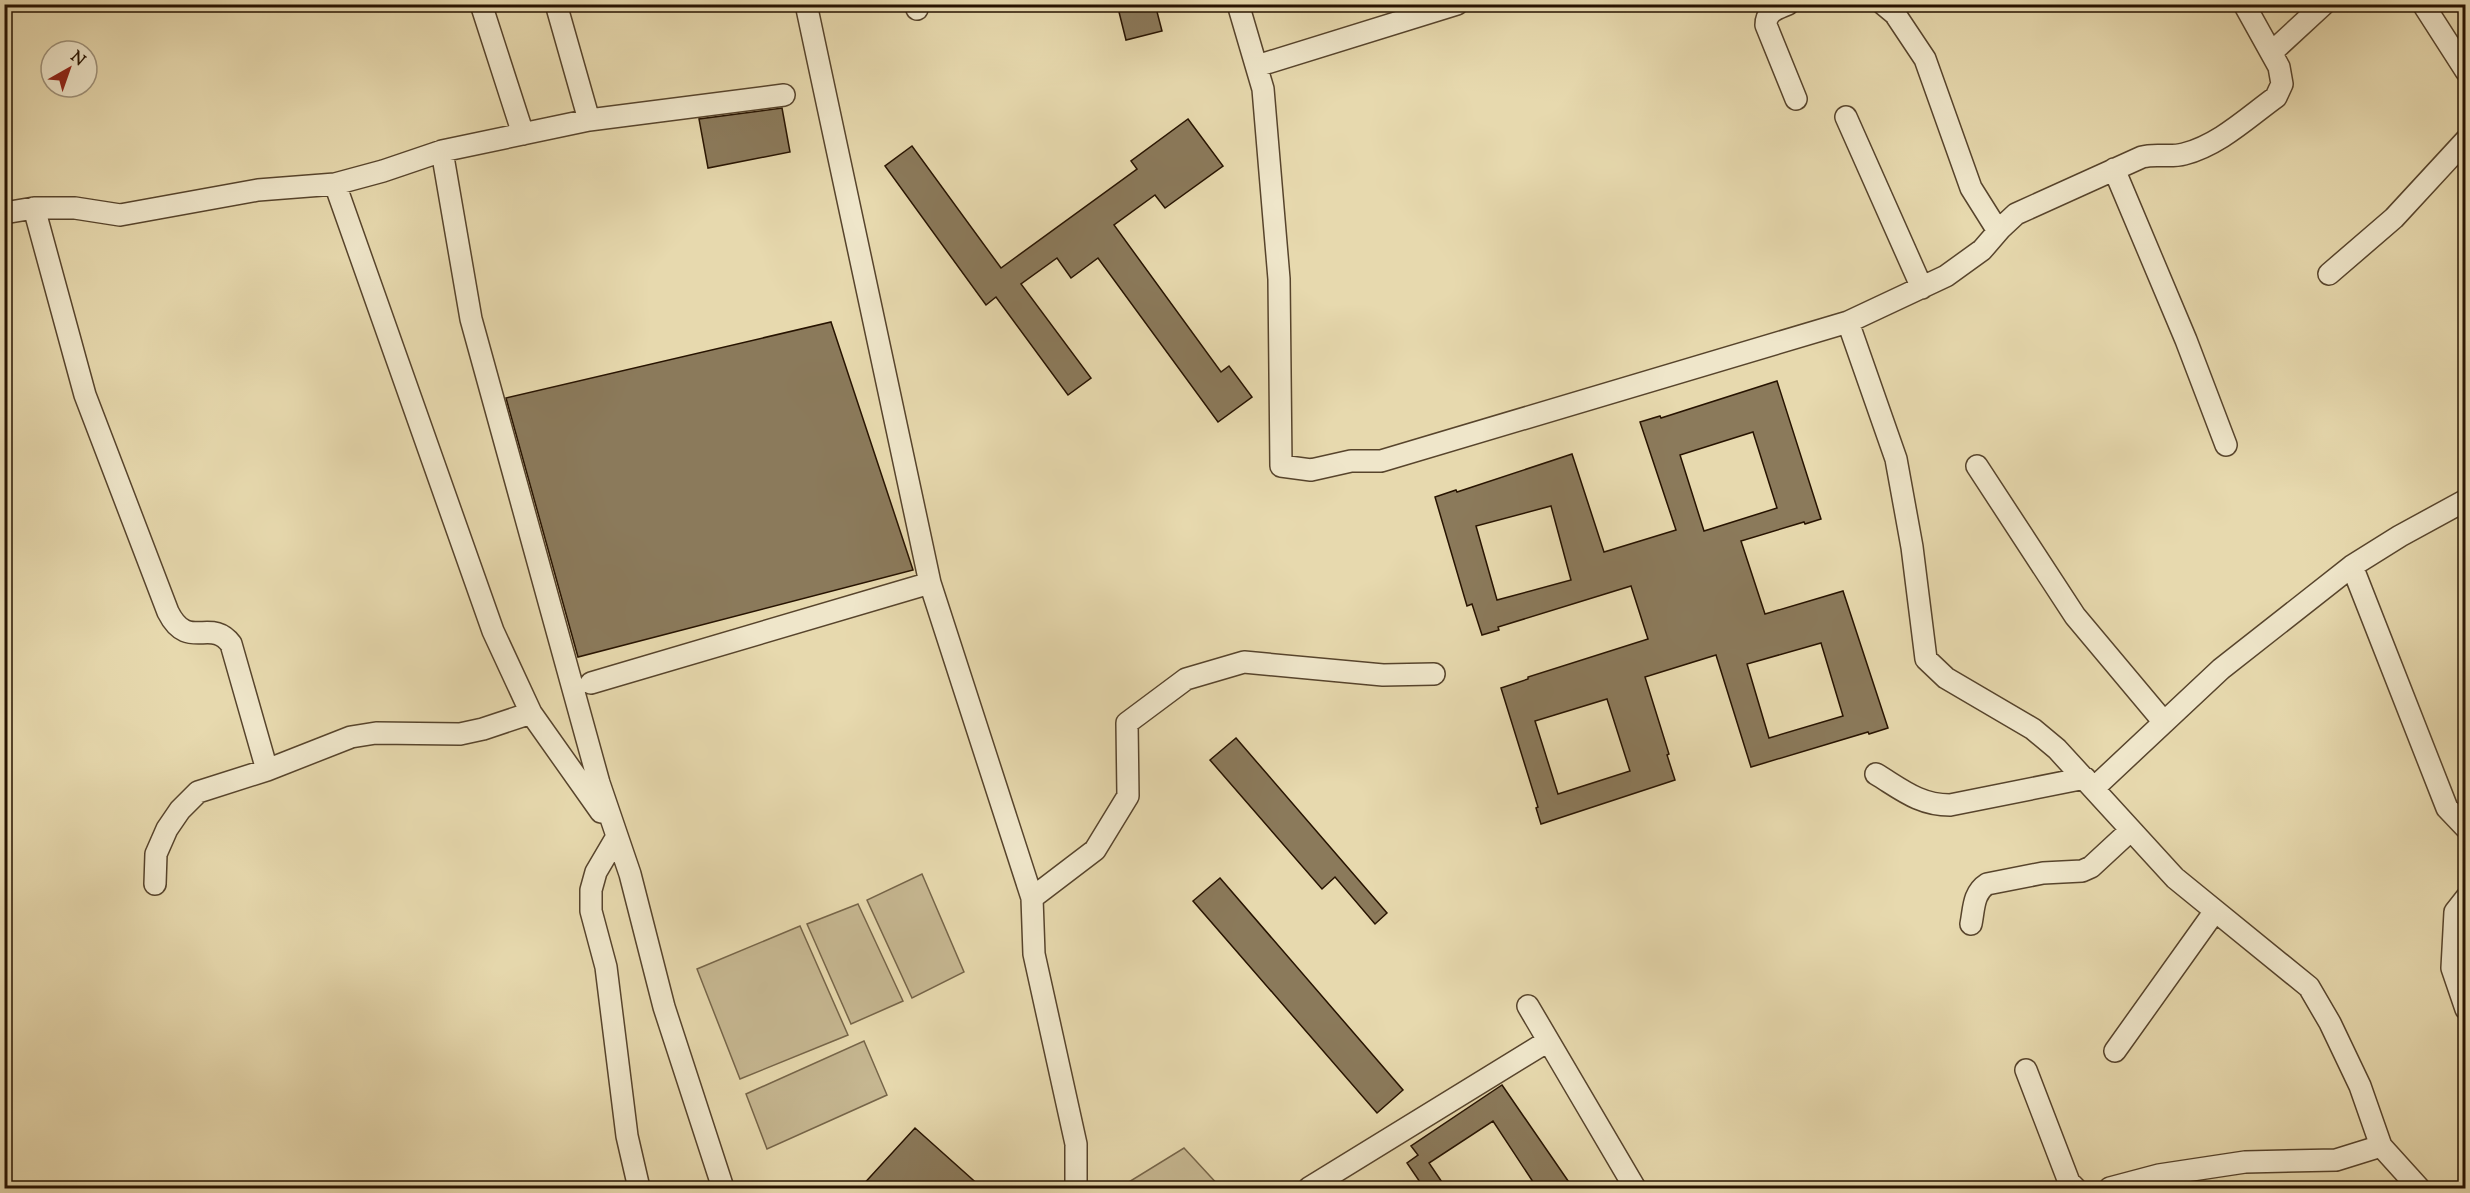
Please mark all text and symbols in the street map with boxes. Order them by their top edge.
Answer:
north arrow [39,39,99,99]
text: N [65,47,89,72]

